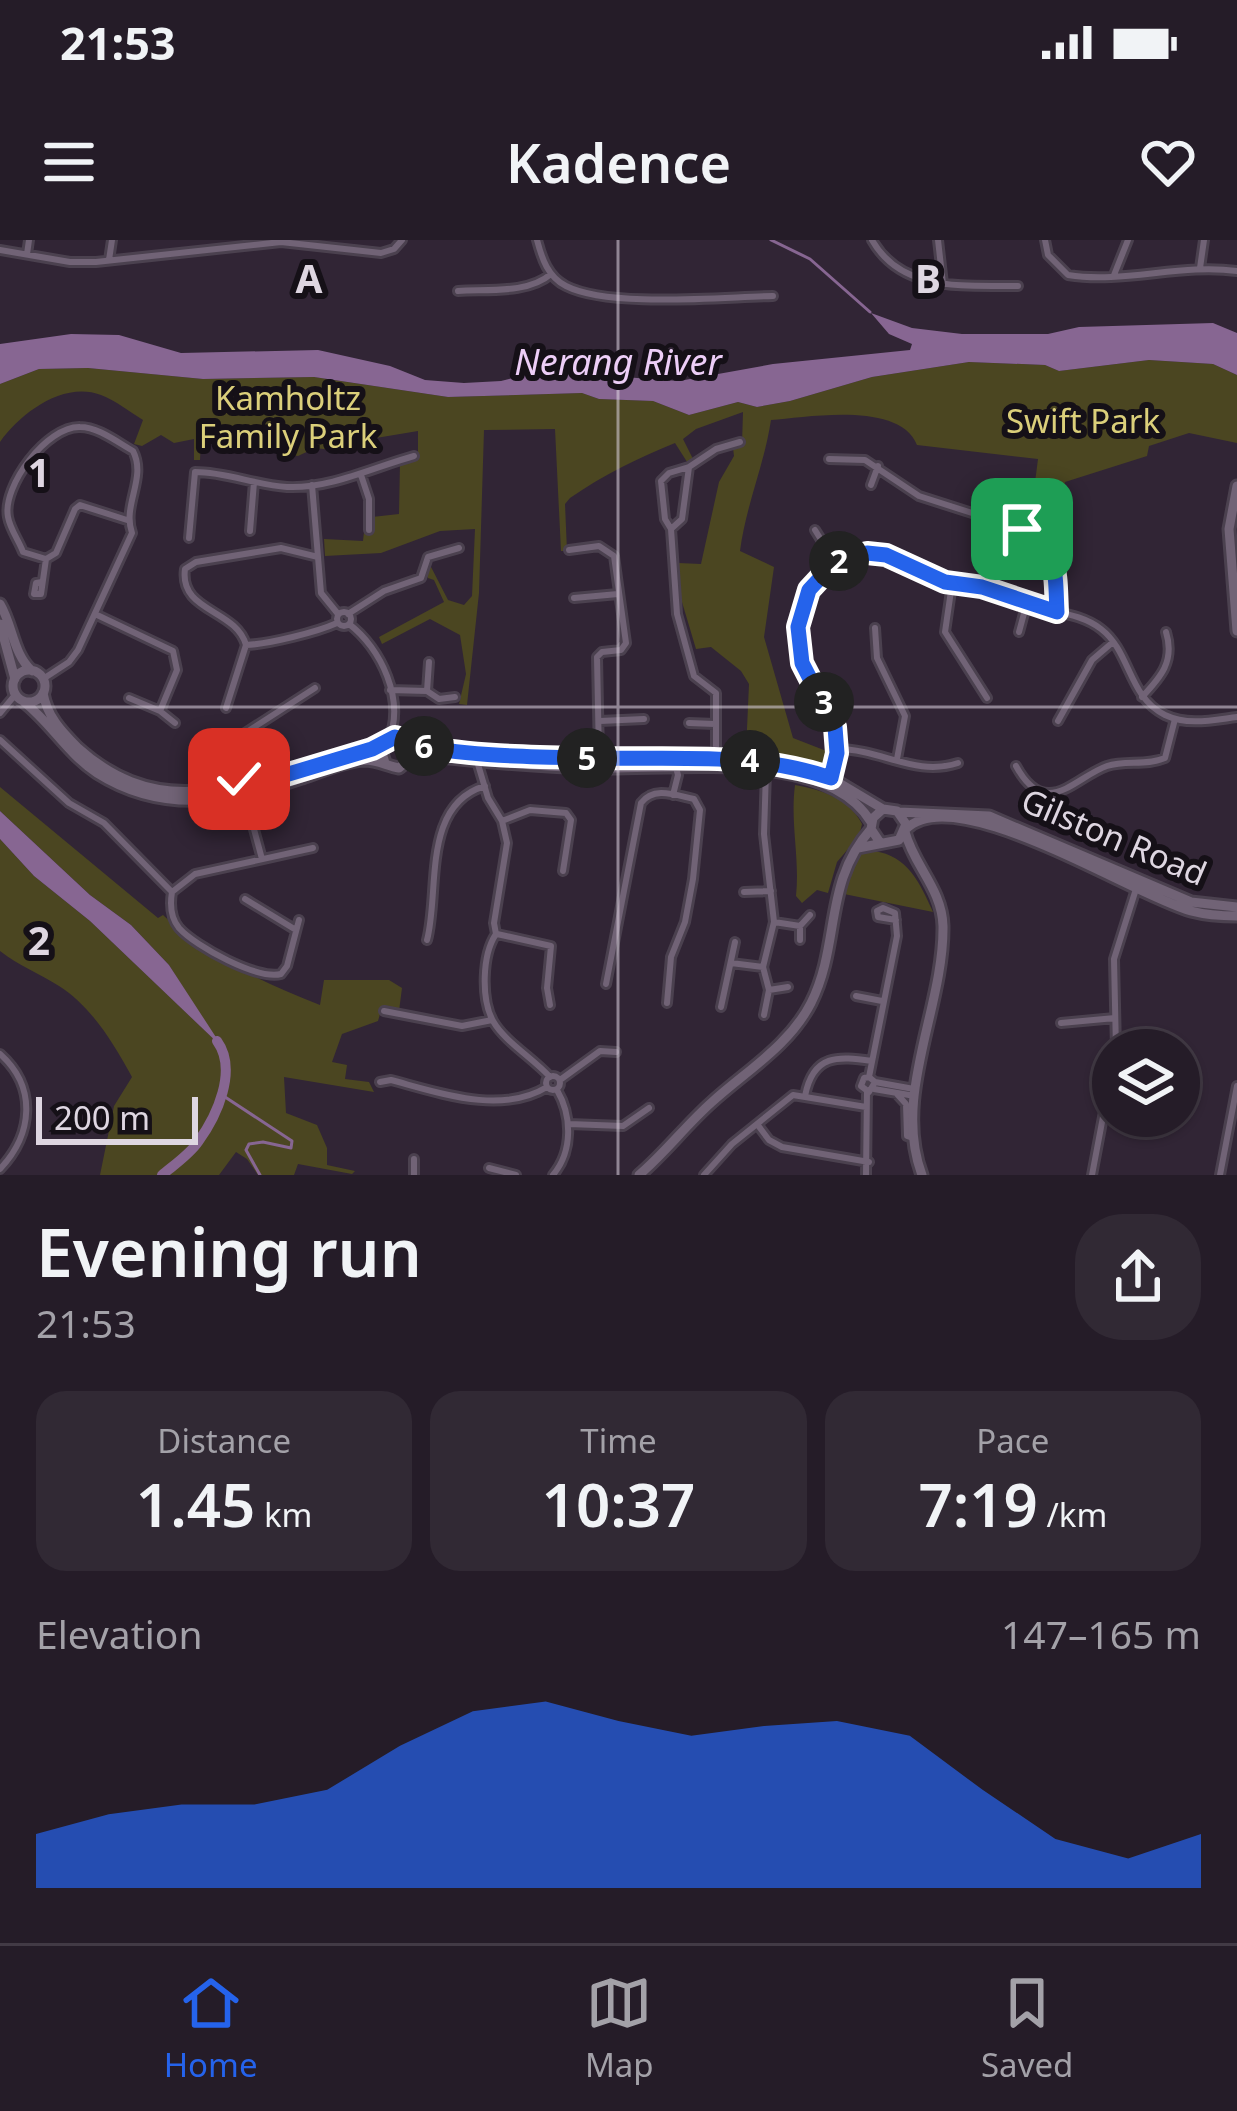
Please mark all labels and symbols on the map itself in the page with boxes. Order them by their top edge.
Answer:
text: A [296,251,323,304]
text: B [915,251,941,304]
water label: Nerang River [514,337,723,386]
park label: Kamholtz Family Park [199,375,378,458]
park label: Swift Park [1006,398,1160,443]
text: 1 [28,445,50,498]
pin [971,478,1073,580]
pin: 2 [809,531,869,591]
pin: 3 [794,672,854,732]
pin: 6 [394,716,454,776]
pin [188,728,290,830]
pin: 5 [557,728,617,788]
pin: 4 [720,730,780,790]
street label: Gilston Road [1015,777,1214,896]
text: 2 [28,913,50,966]
scale bar [36,1091,198,1144]

